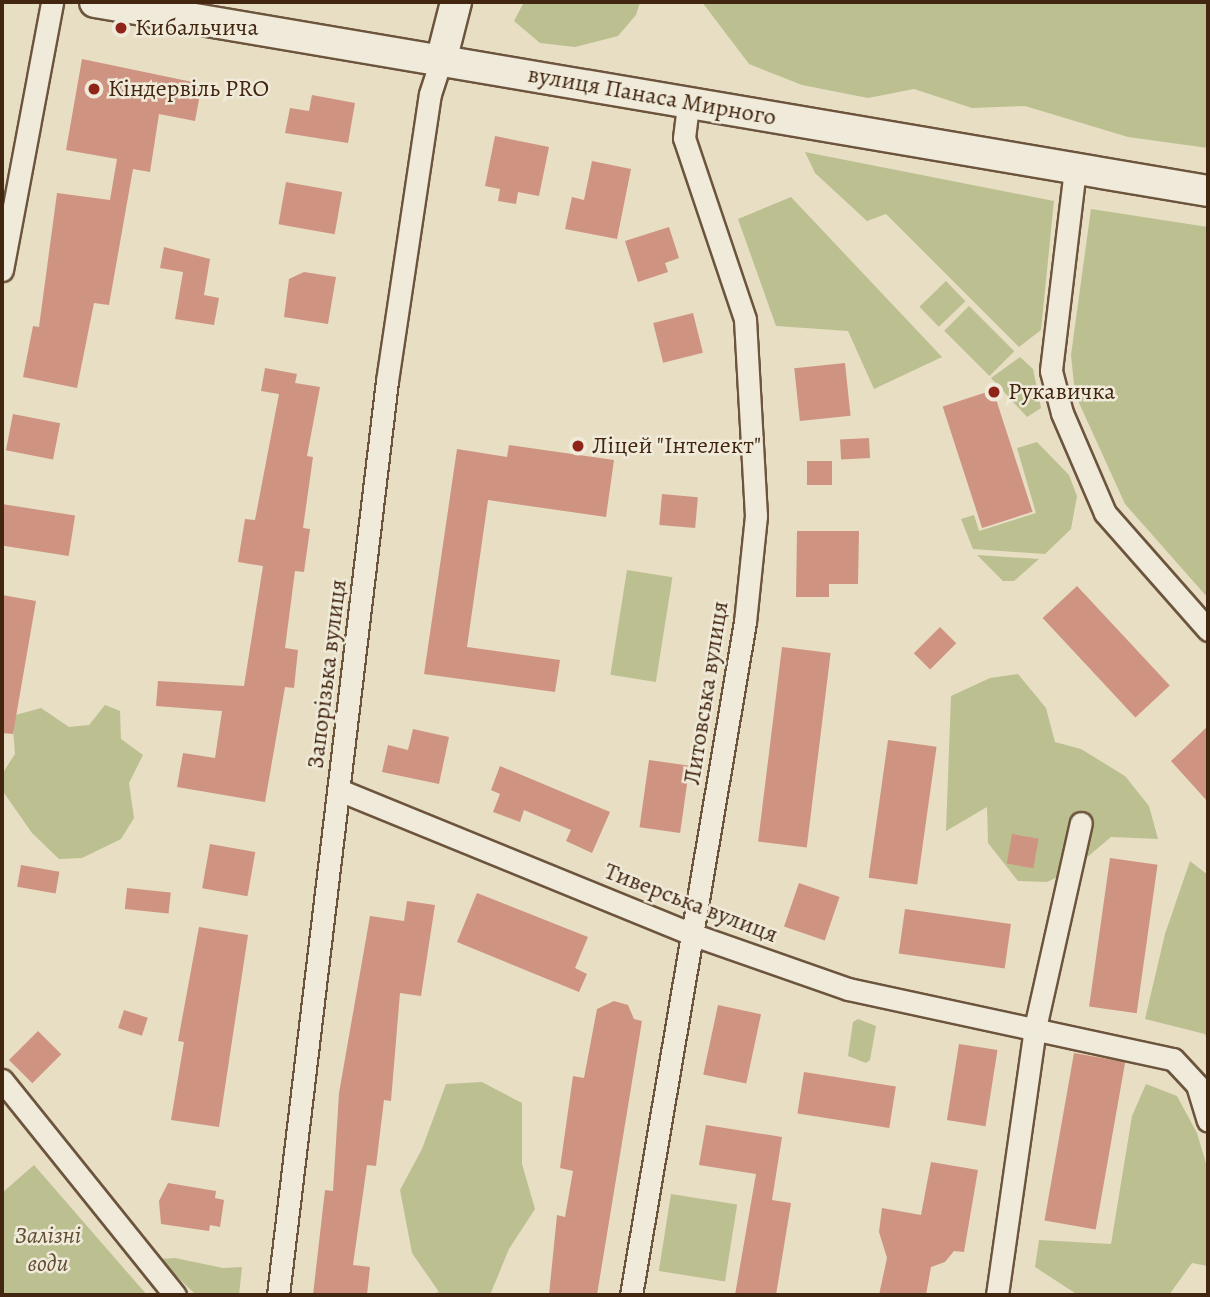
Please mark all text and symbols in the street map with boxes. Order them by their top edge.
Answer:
place label: Кибальчича [135,14,259,42]
marker: Кибальчича [113,20,129,36]
street label: вулиця Панаса Мирного [526,60,778,132]
place label: Кіндервіль PRO [108,75,269,103]
marker: Кіндервіль PRO [86,81,102,97]
place label: Рукавичка [1008,378,1115,406]
marker: Рукавичка [986,384,1002,400]
place label: Ліцей "Інтелект" [592,432,762,460]
marker: Ліцей "Інтелект" [570,438,586,454]
street label: Запорізька вулиця [301,578,353,770]
street label: Литовська вулиця [677,599,735,787]
street label: Тиверська вулиця [600,857,782,949]
park label: Залізні води [15,1222,81,1278]

